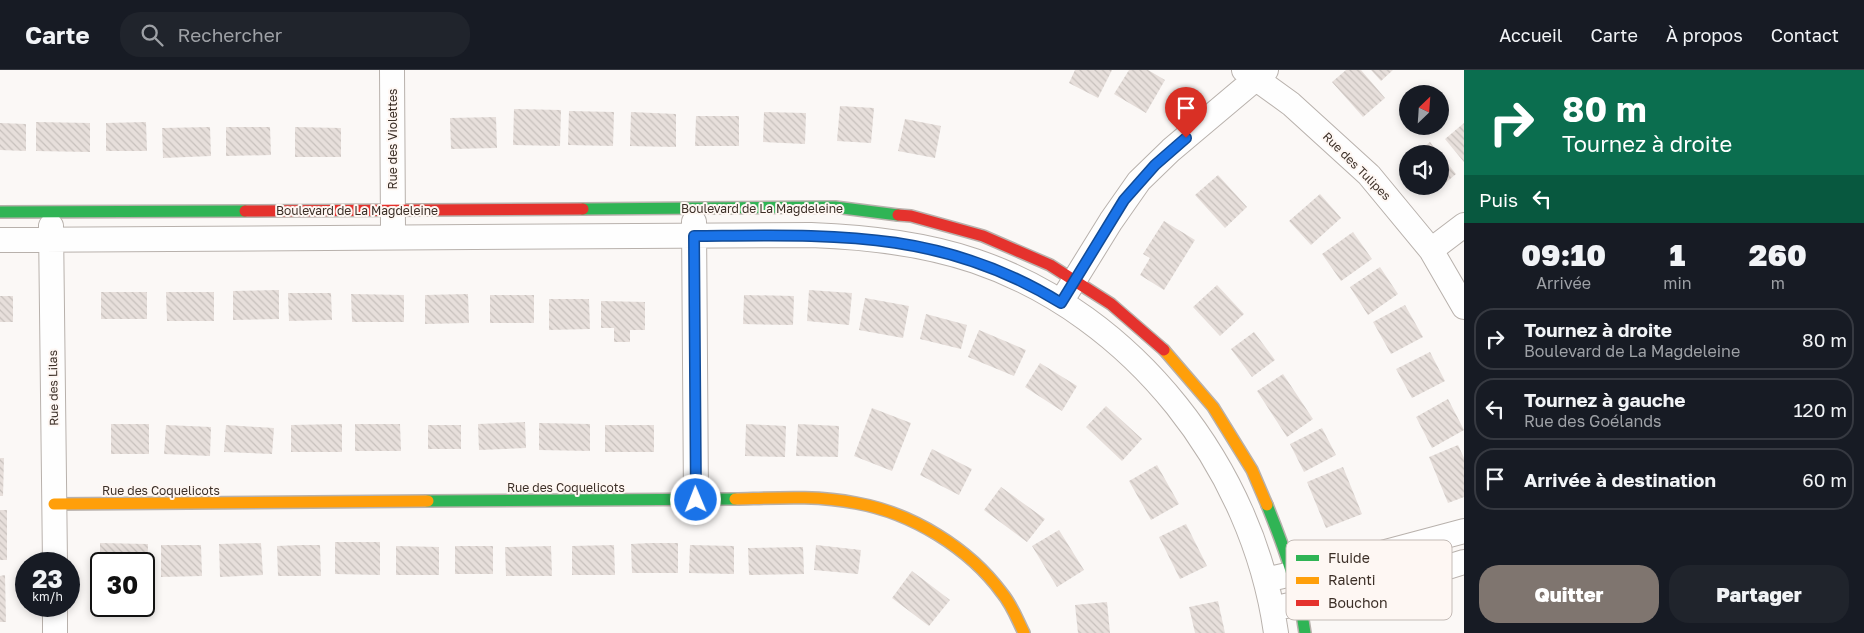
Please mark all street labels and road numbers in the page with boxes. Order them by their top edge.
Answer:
street label: Rue des Violettes [385,89,400,189]
street label: Rue des Tulipes [1320,129,1394,203]
street label: Boulevard de La Magdeleine [681,201,843,216]
street label: Boulevard de La Magdeleine [276,203,438,218]
street label: Rue des Lilas [45,350,61,426]
street label: Rue des Coquelicots [507,480,625,495]
street label: Rue des Coquelicots [102,483,220,498]

